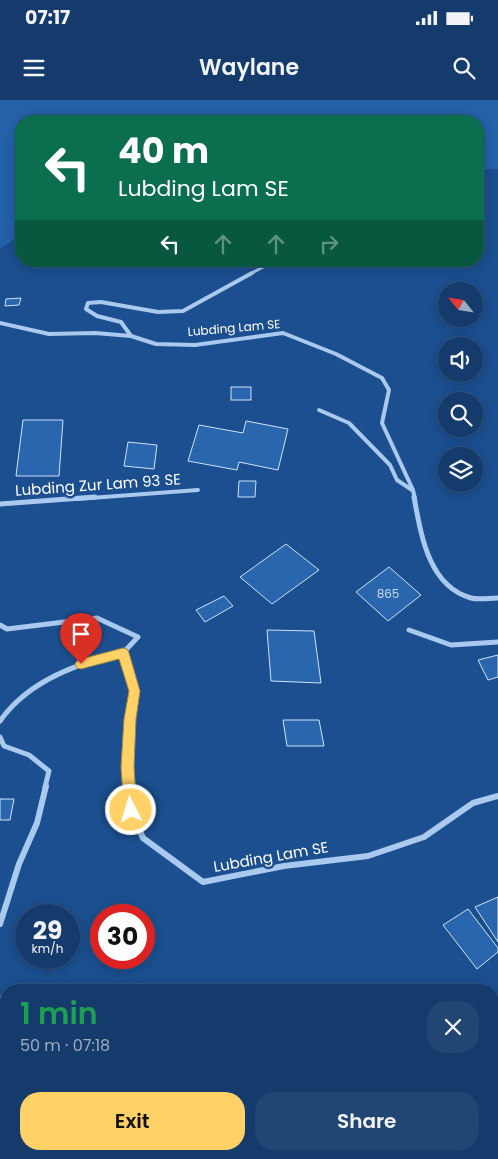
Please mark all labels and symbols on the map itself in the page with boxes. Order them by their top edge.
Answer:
north arrow [438,282,482,328]
street label: Lubding Lam SE [187,315,281,340]
street label: Lubding Zur Lam 93 SE [14,468,181,501]
house number: 865 [377,585,399,602]
pin [60,613,102,664]
position arrow [104,783,156,835]
street label: Lubding Lam SE [212,836,330,877]
speed limit sign: 30 [90,904,155,969]

